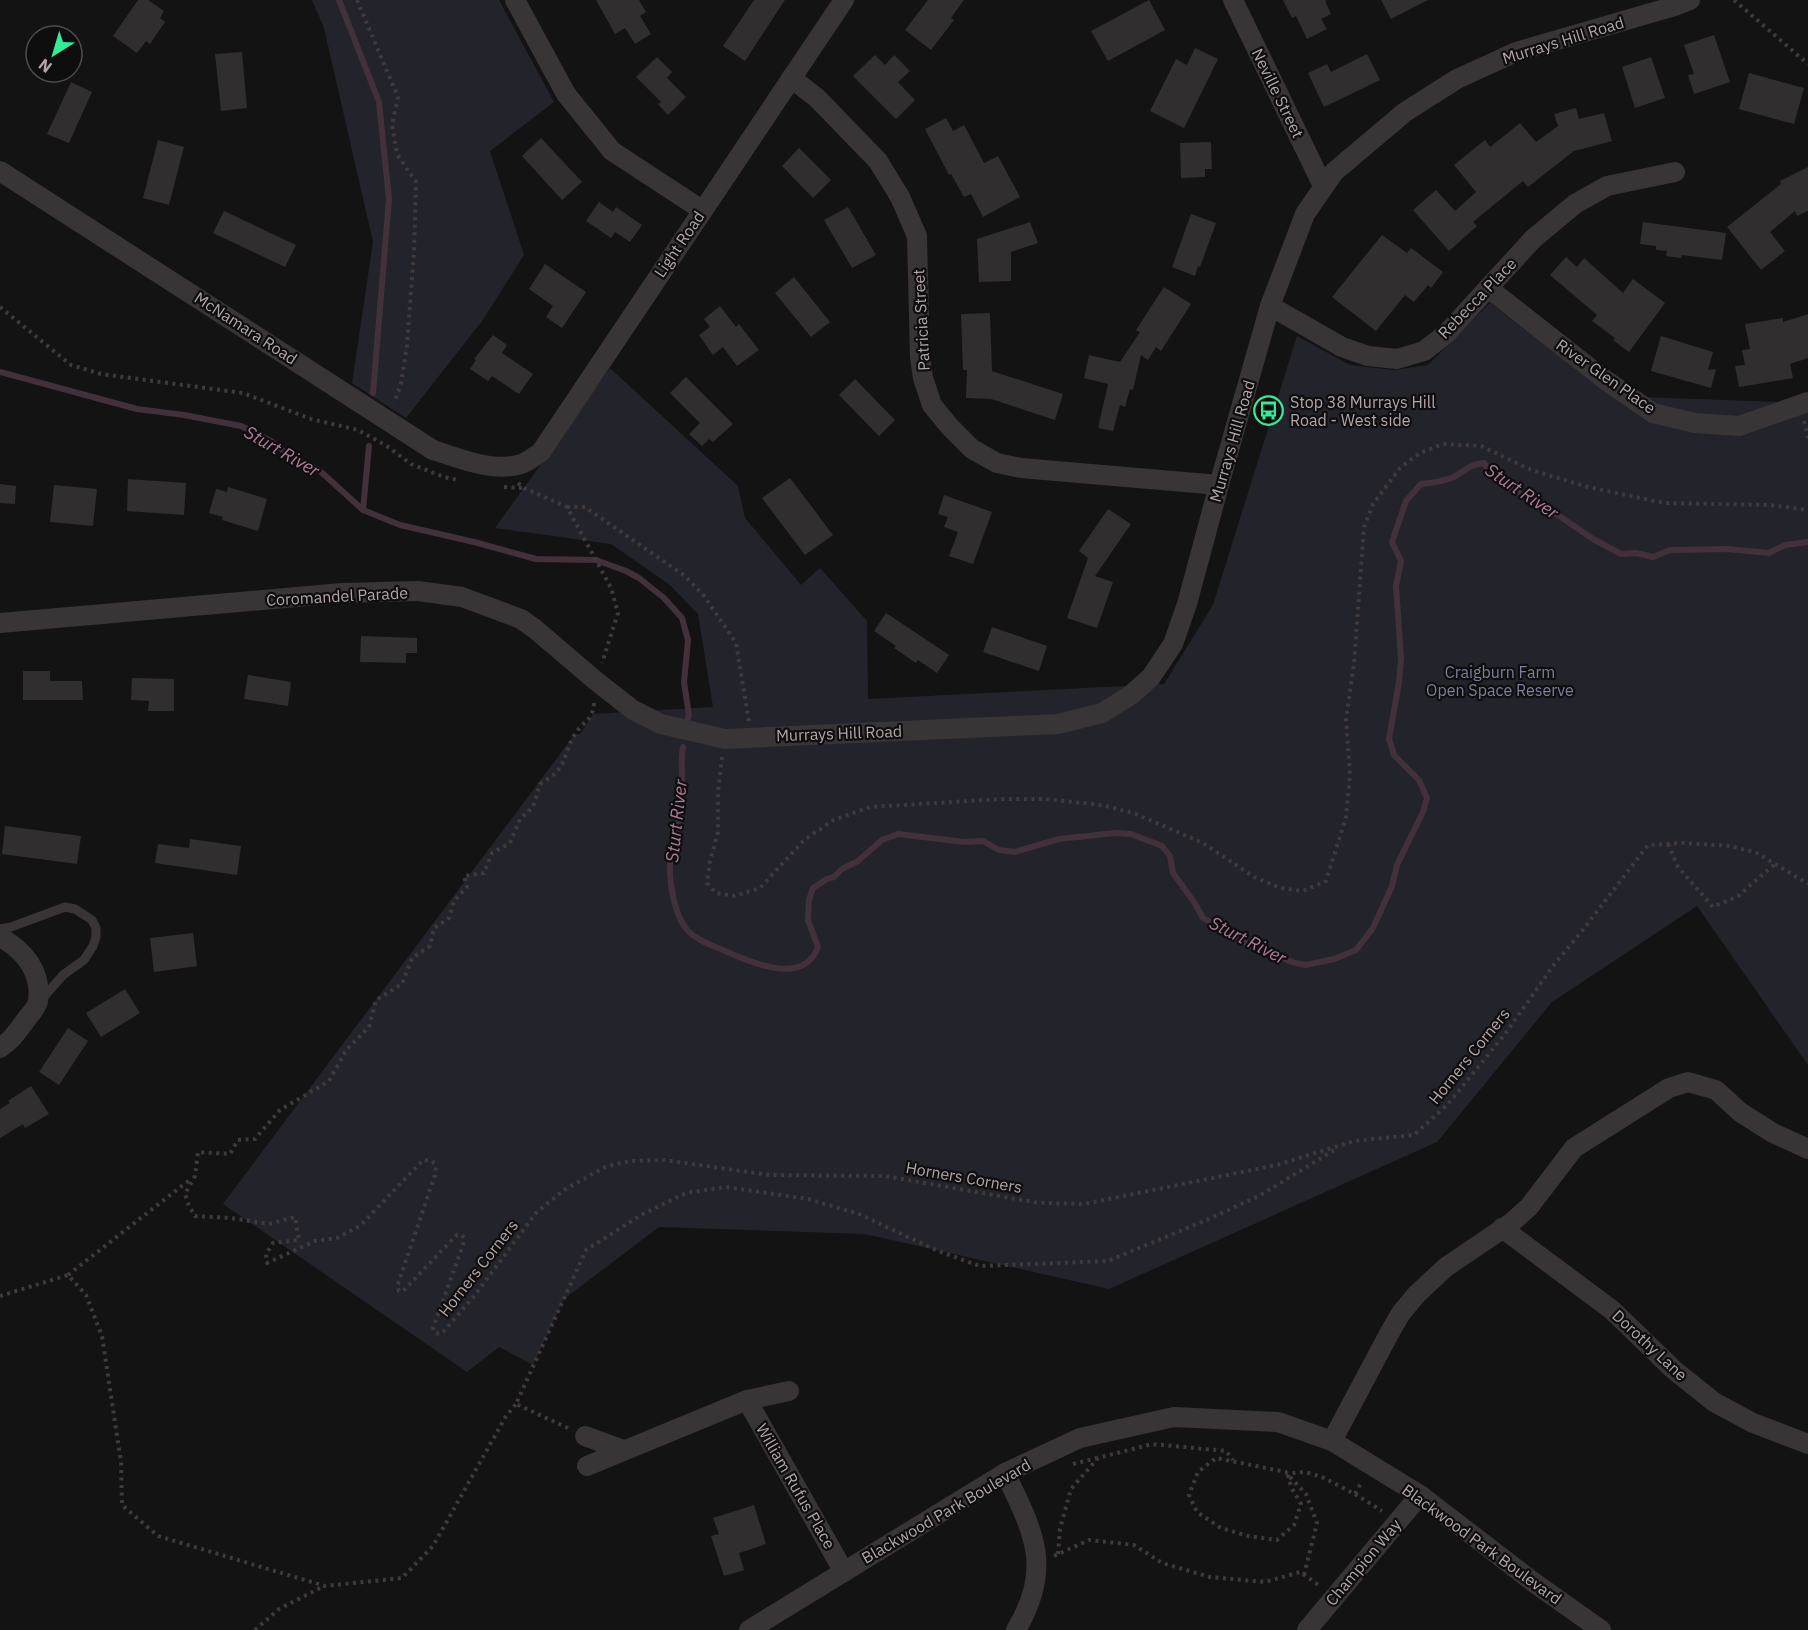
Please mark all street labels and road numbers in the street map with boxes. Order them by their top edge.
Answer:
street label: Murrays Hill Road [1500,12,1626,68]
street label: Neville Street [1248,45,1308,141]
street label: Light Road [650,207,708,281]
street label: Rebecca Place [1434,253,1521,343]
street label: Patricia Street [908,269,934,371]
street label: McNamara Road [191,287,301,369]
street label: River Glen Place [1552,334,1660,418]
street label: Murrays Hill Road [1205,378,1259,504]
street label: Coromandel Parade [266,582,409,610]
street label: Murrays Hill Road [776,721,902,745]
street label: Horners Corners [1424,1004,1514,1108]
street label: Horners Corners [904,1157,1024,1197]
street label: Horners Corners [434,1215,522,1321]
street label: Dorothy Lane [1608,1305,1692,1385]
street label: William Rufus Place [752,1420,840,1553]
street label: Blackwood Park Boulevard [858,1454,1034,1568]
street label: Blackwood Park Boulevard [1398,1479,1566,1609]
street label: Champion Way [1321,1515,1405,1609]

